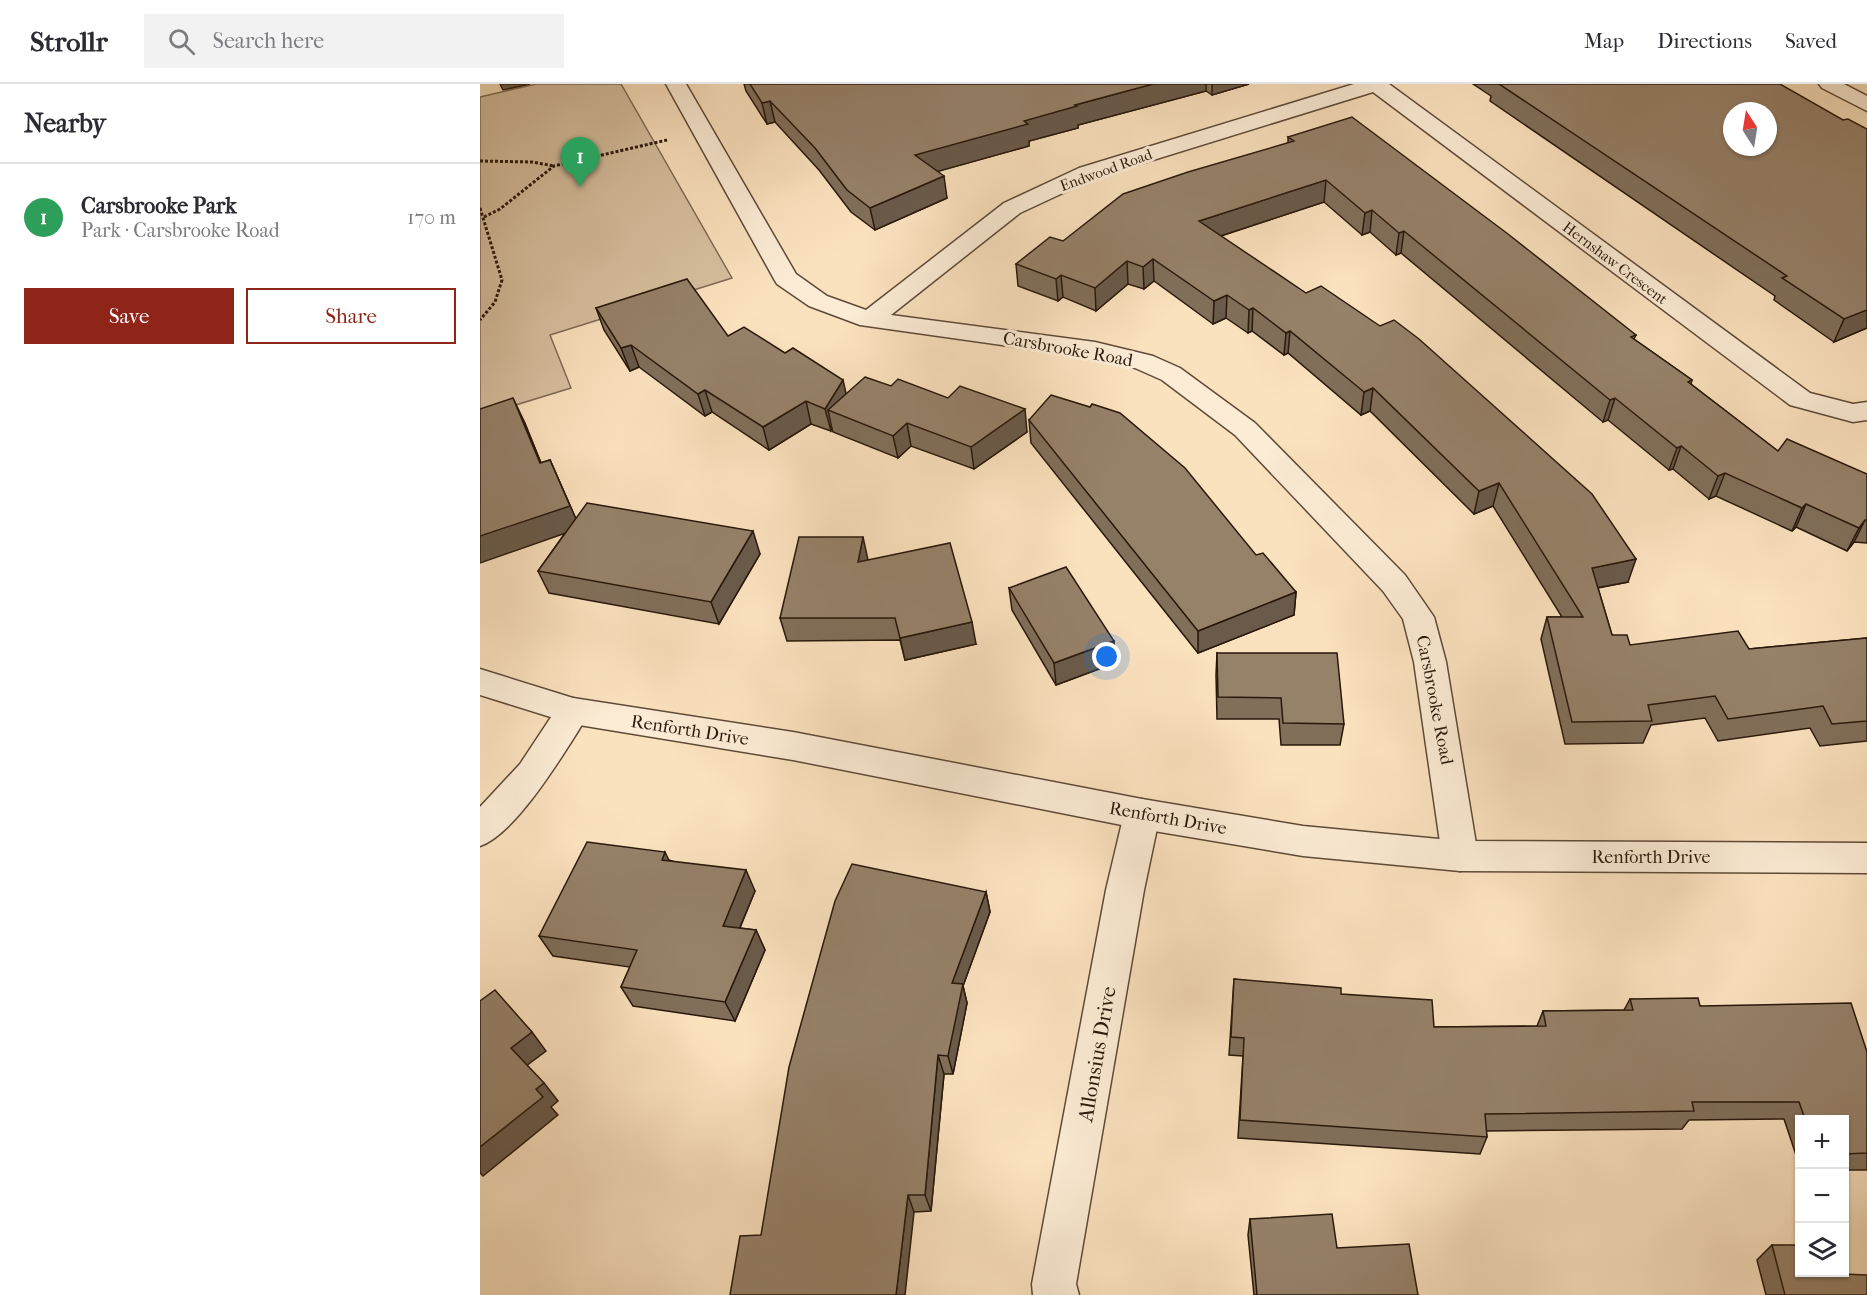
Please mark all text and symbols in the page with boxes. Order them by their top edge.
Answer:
search box [144,14,564,68]
text: Strollr [30,25,108,58]
icon: search [165,25,198,58]
text: Search here [213,28,324,54]
text: Map [1584,29,1624,53]
text: Directions [1657,29,1752,53]
text: Saved [1785,29,1837,53]
north arrow [1723,102,1777,156]
text: Nearby [24,108,106,139]
pin: 1 [560,138,600,187]
street label: Endwood Road [1057,145,1155,195]
text: Carsbrooke Park [81,193,237,219]
text: 1 [40,206,47,229]
text: 170 m [407,206,456,229]
street label: Hernshaw Crescent [1559,218,1671,309]
text: Park · Carsbrooke Road [81,219,280,242]
button: Save [24,288,234,344]
button: Share [246,288,456,344]
street label: Carsbrooke Road [1001,328,1135,371]
street label: Carsbrooke Road [1412,634,1457,767]
your location [1092,642,1121,671]
street label: Renforth Drive [630,711,750,750]
street label: Renforth Drive [1108,798,1228,839]
street label: Renforth Drive [1592,847,1711,868]
street label: Allonsius Drive [1073,984,1121,1125]
map controls [1795,1115,1849,1277]
button: + [1795,1115,1849,1169]
button: − [1795,1169,1849,1223]
button: layers [1795,1223,1849,1277]

